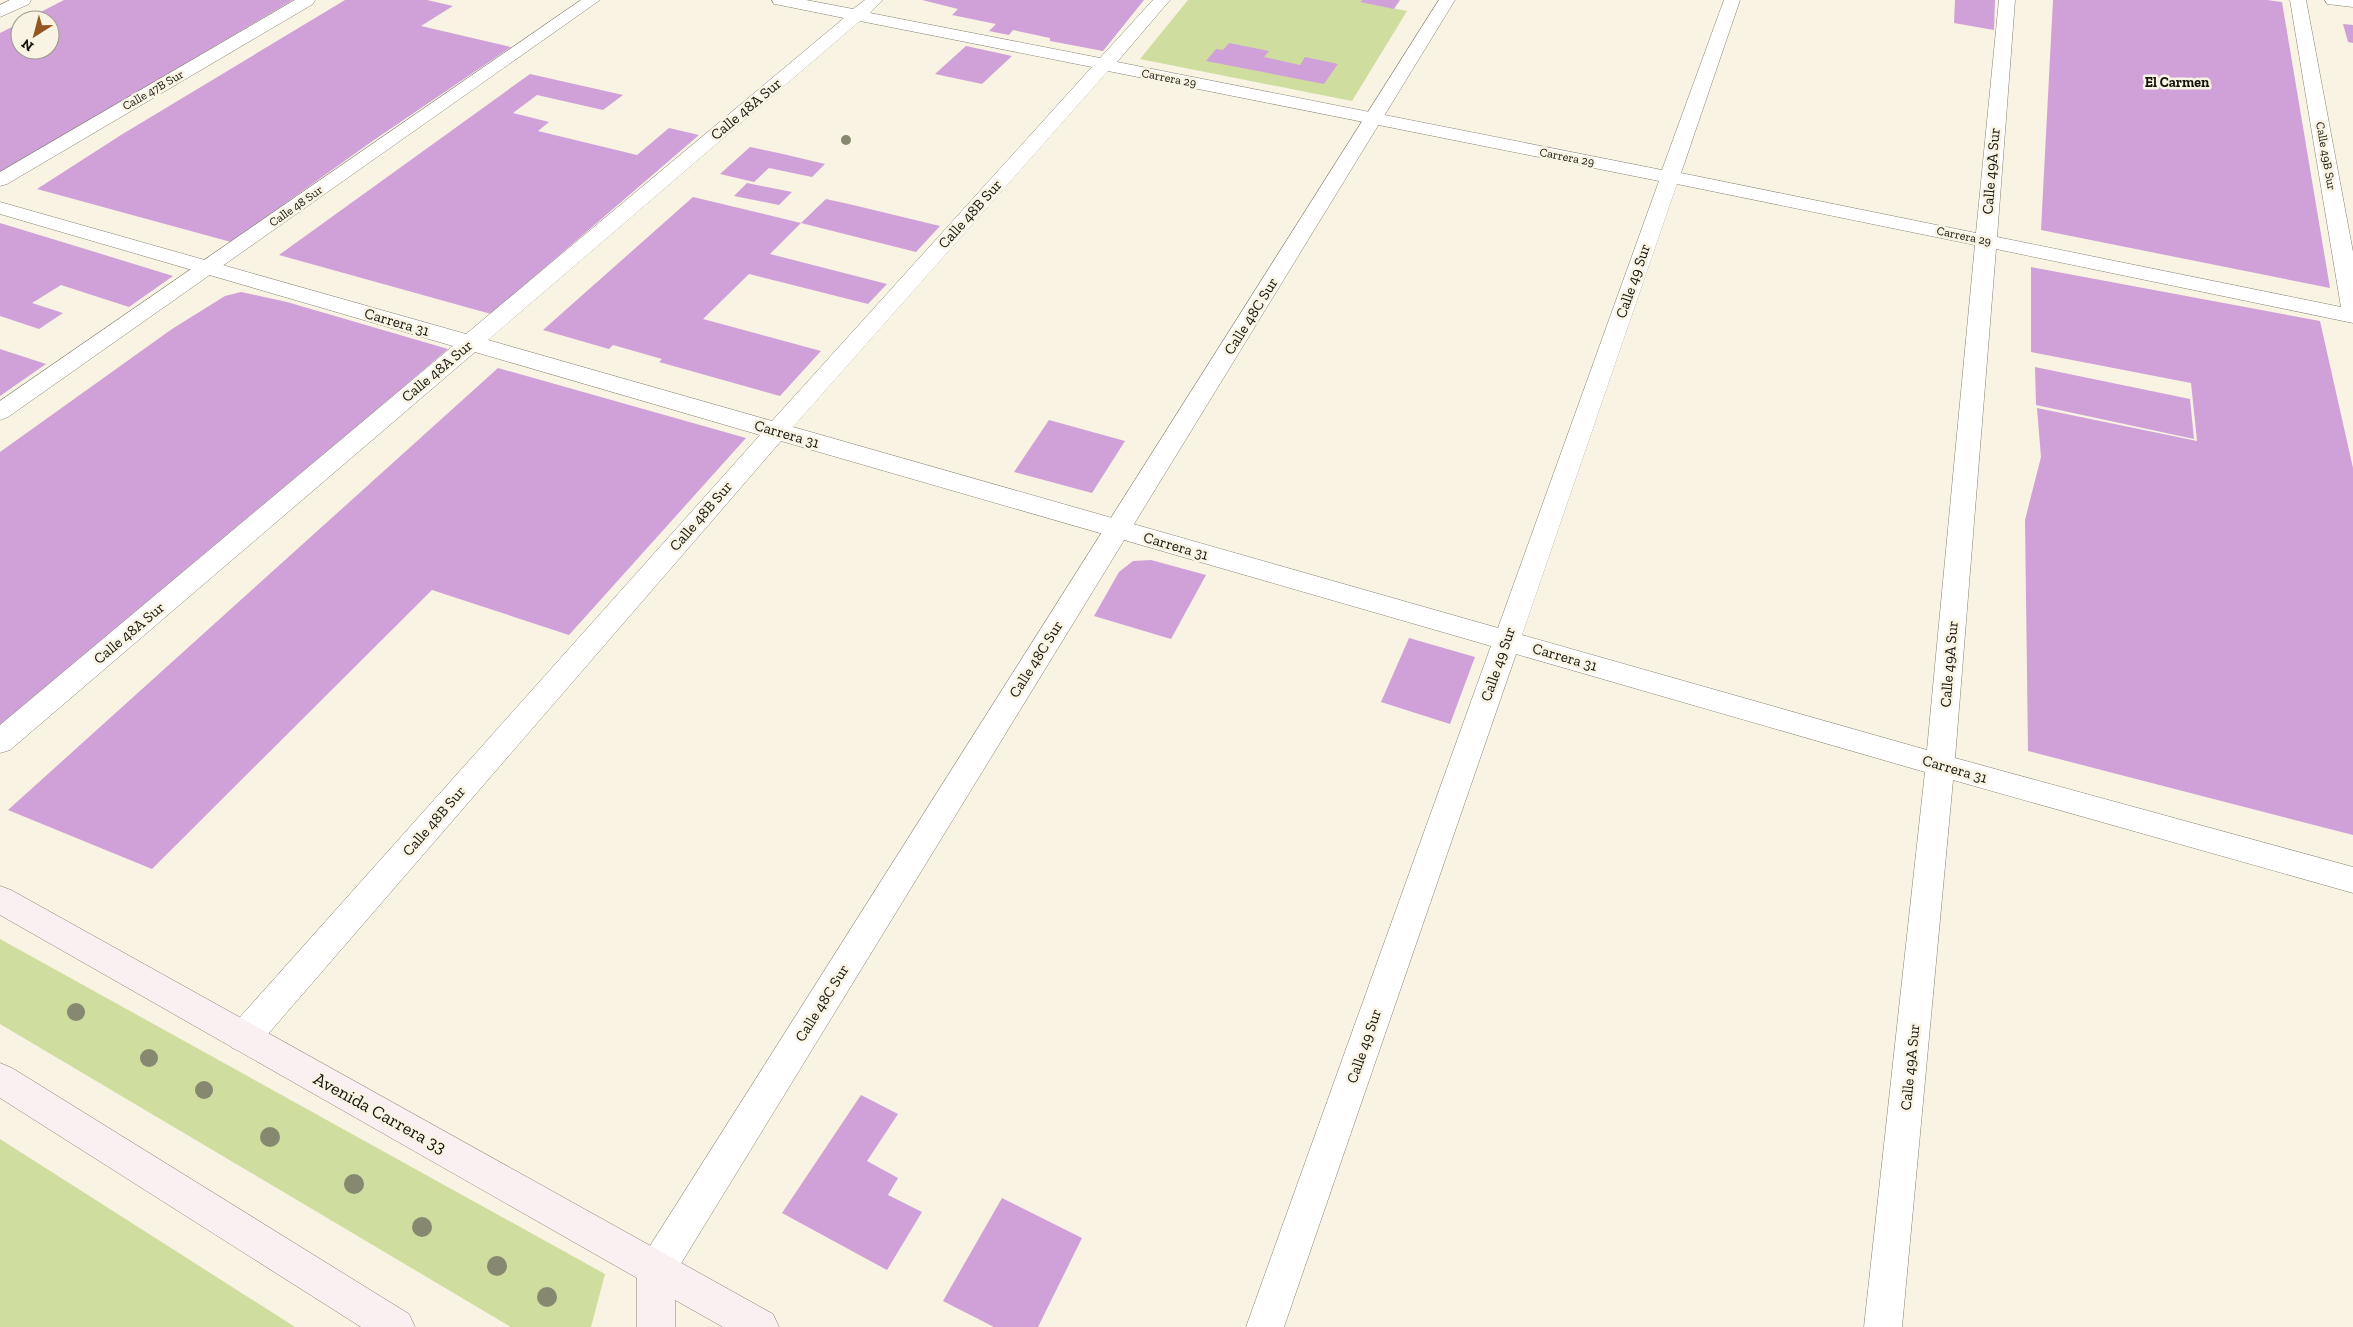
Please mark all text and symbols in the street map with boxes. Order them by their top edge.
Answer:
north arrow [10,10,60,60]
text: N [18,35,37,55]
street label: Carrera 29 [1140,66,1198,90]
street label: Calle 47B Sur [120,67,186,113]
street label: Calle 48A Sur [707,74,785,144]
district label: El Carmen [2145,74,2210,91]
street label: Calle 49B Sur [2313,121,2339,191]
street label: Calle 49A Sur [1978,127,2004,215]
street label: Carrera 29 [1538,145,1596,169]
street label: Calle 48B Sur [934,176,1006,252]
street label: Calle 48 Sur [267,182,325,230]
street label: Carrera 29 [1935,223,1993,249]
street label: Calle 49 Sur [1612,241,1654,321]
street label: Calle 48C Sur [1220,274,1282,358]
street label: Carrera 31 [362,304,432,340]
street label: Calle 48A Sur [398,336,476,406]
street label: Carrera 31 [752,416,822,452]
street label: Calle 48B Sur [666,477,736,555]
street label: Carrera 31 [1141,528,1211,564]
street label: Calle 48A Sur [90,598,168,668]
street label: Calle 48C Sur [1005,617,1067,701]
street label: Calle 49A Sur [1936,620,1962,708]
street label: Calle 49 Sur [1477,624,1519,704]
street label: Carrera 31 [1530,639,1600,675]
street label: Carrera 31 [1920,751,1990,787]
street label: Calle 48B Sur [399,782,469,860]
street label: Calle 48C Sur [791,961,853,1045]
street label: Calle 49 Sur [1343,1006,1385,1086]
street label: Calle 49A Sur [1897,1023,1923,1111]
street label: Avenida Carrera 33 [310,1067,450,1159]

